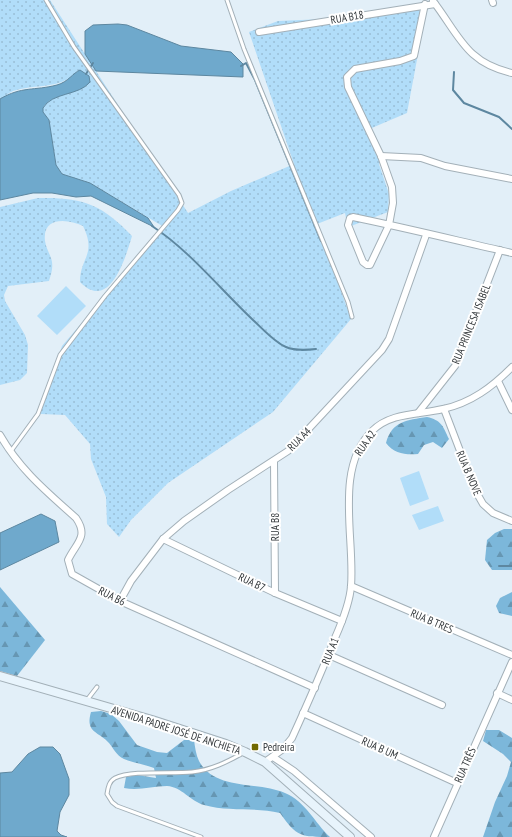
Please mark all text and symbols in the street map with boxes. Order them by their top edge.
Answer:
street label: RUA B18 [329,7,365,27]
street label: RUA PRINCESA ISABEL [448,281,494,366]
street label: RUA A4 [284,424,314,454]
street label: RUA A2 [351,427,379,459]
street label: RUA B NOVE [453,449,485,498]
street label: RUA B8 [268,513,282,541]
street label: RUA B7 [236,569,268,595]
street label: RUA B6 [96,583,128,609]
street label: RUA B TRES [409,606,456,636]
street label: RUA A1 [318,635,342,667]
street label: AVENIDA PADRE JOSÉ DE ANCHIETA [109,702,243,758]
street label: RUA B UM [360,734,400,762]
place label: Pedreira [263,740,294,754]
marker: Pedreira [250,742,260,752]
street label: RUA TRÊS [451,745,479,785]

